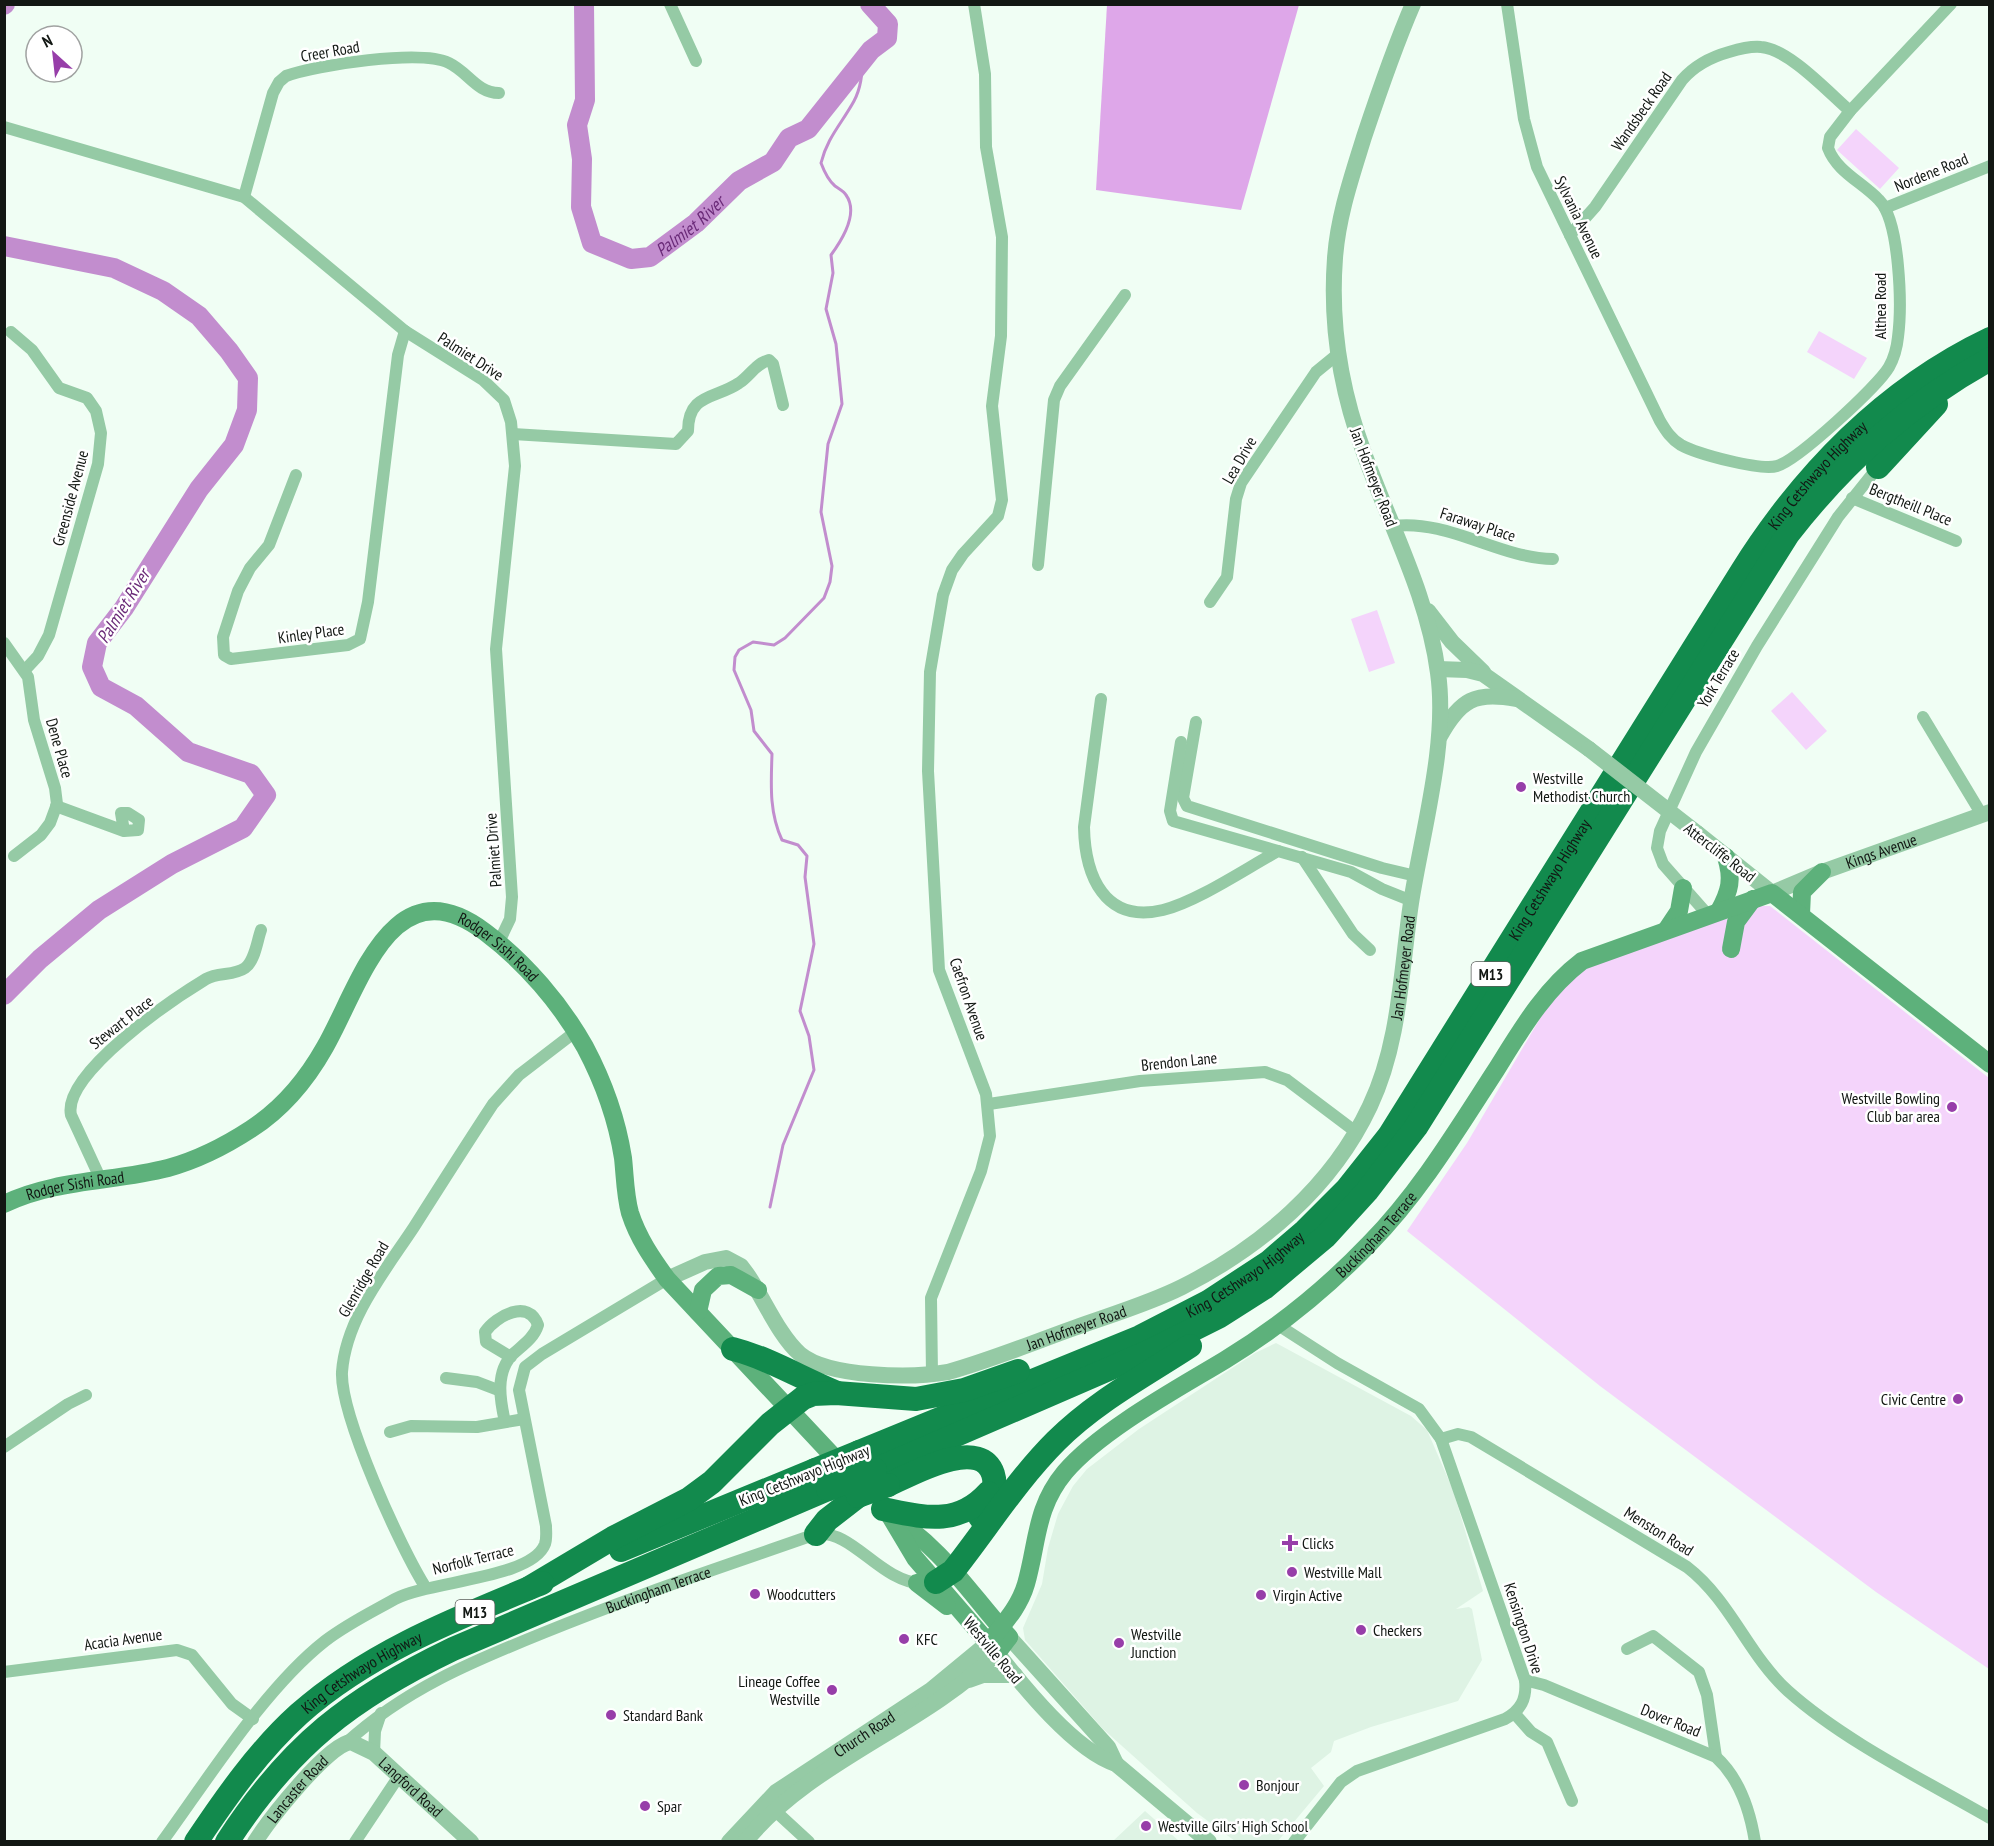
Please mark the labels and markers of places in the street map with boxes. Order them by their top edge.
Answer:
place label: Westville Methodist Church [1533,768,1630,806]
marker: Westville Methodist Church [1514,780,1528,794]
place label: Westville Bowling Club bar area [1841,1088,1940,1126]
marker: Westville Bowling Club bar area [1945,1100,1959,1114]
place label: Civic Centre [1881,1389,1946,1409]
marker: Civic Centre [1951,1392,1965,1406]
place label: Clicks [1302,1533,1334,1553]
marker: Clicks [1283,1536,1297,1550]
place label: Westville Mall [1304,1562,1382,1582]
marker: Westville Mall [1285,1565,1299,1579]
place label: Woodcutters [767,1584,836,1604]
place label: Virgin Active [1272,1585,1342,1605]
marker: Woodcutters [748,1587,762,1601]
marker: Virgin Active [1254,1588,1268,1602]
place label: Checkers [1373,1620,1422,1640]
marker: Checkers [1354,1623,1368,1637]
place label: Westville Junction [1130,1624,1181,1662]
place label: KFC [916,1629,938,1649]
marker: KFC [897,1632,911,1646]
marker: Westville Junction [1112,1636,1126,1650]
place label: Lineage Coffee Westville [738,1671,820,1709]
marker: Lineage Coffee Westville [825,1683,839,1697]
place label: Standard Bank [623,1705,704,1725]
marker: Standard Bank [604,1708,618,1722]
place label: Bonjour [1256,1775,1300,1795]
marker: Bonjour [1237,1778,1251,1792]
place label: Spar [657,1796,682,1816]
marker: Spar [638,1799,652,1813]
place label: Westville Gilrs' High School [1158,1816,1309,1836]
marker: Westville Gilrs' High School [1139,1819,1153,1833]

